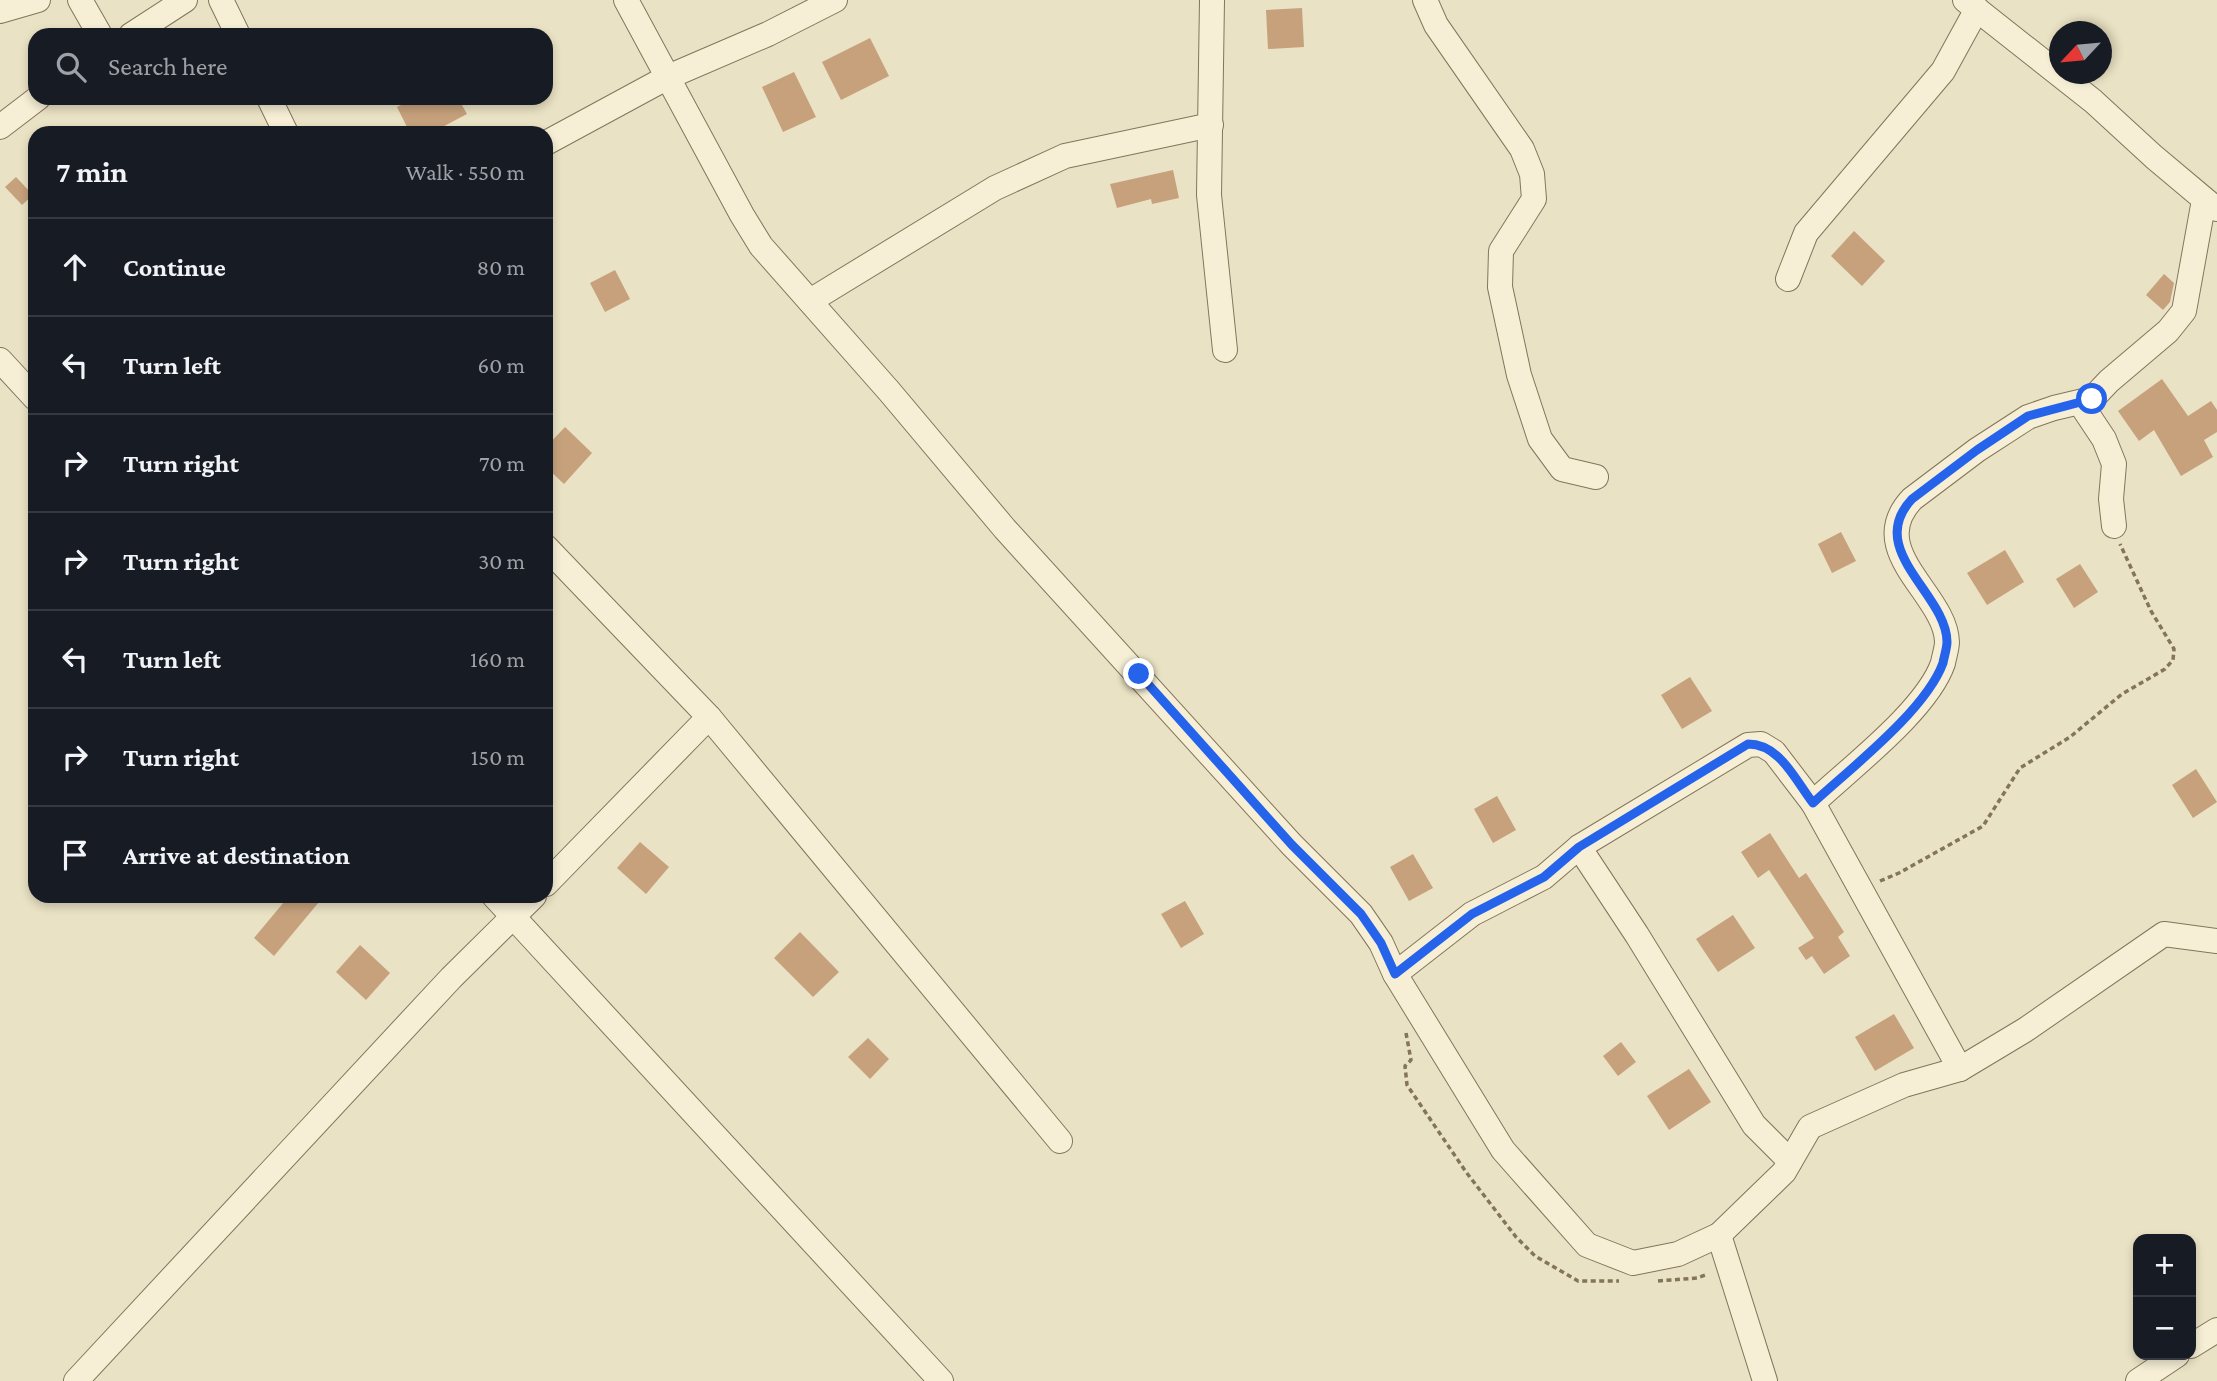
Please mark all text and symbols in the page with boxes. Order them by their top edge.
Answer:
north arrow [2049,21,2112,84]
search box [28,28,553,105]
icon: search [52,48,90,86]
text: Search here [108,52,227,81]
text: 7 min [56,155,128,188]
text: Walk · 550 m [406,159,525,185]
icon: ahead [56,248,94,286]
text: Continue [123,253,226,282]
text: 80 m [477,254,525,280]
icon: left [56,346,94,384]
text: Turn left [123,351,221,380]
text: 60 m [478,352,525,378]
route start [2076,383,2107,414]
icon: right [56,444,94,482]
text: Turn right [123,449,239,478]
text: 70 m [479,450,525,476]
icon: right [56,542,94,580]
text: Turn right [123,547,239,576]
text: 30 m [478,548,525,574]
icon: left [56,640,94,678]
text: Turn left [123,645,221,674]
text: 160 m [470,646,525,672]
route end [1123,658,1154,689]
icon: right [56,738,94,776]
text: Turn right [123,743,239,772]
text: 150 m [471,744,525,770]
icon: arrive [56,836,94,874]
text: Arrive at destination [123,841,350,870]
map controls [2133,1234,2196,1360]
button: + [2133,1234,2196,1297]
button: − [2133,1297,2196,1360]

